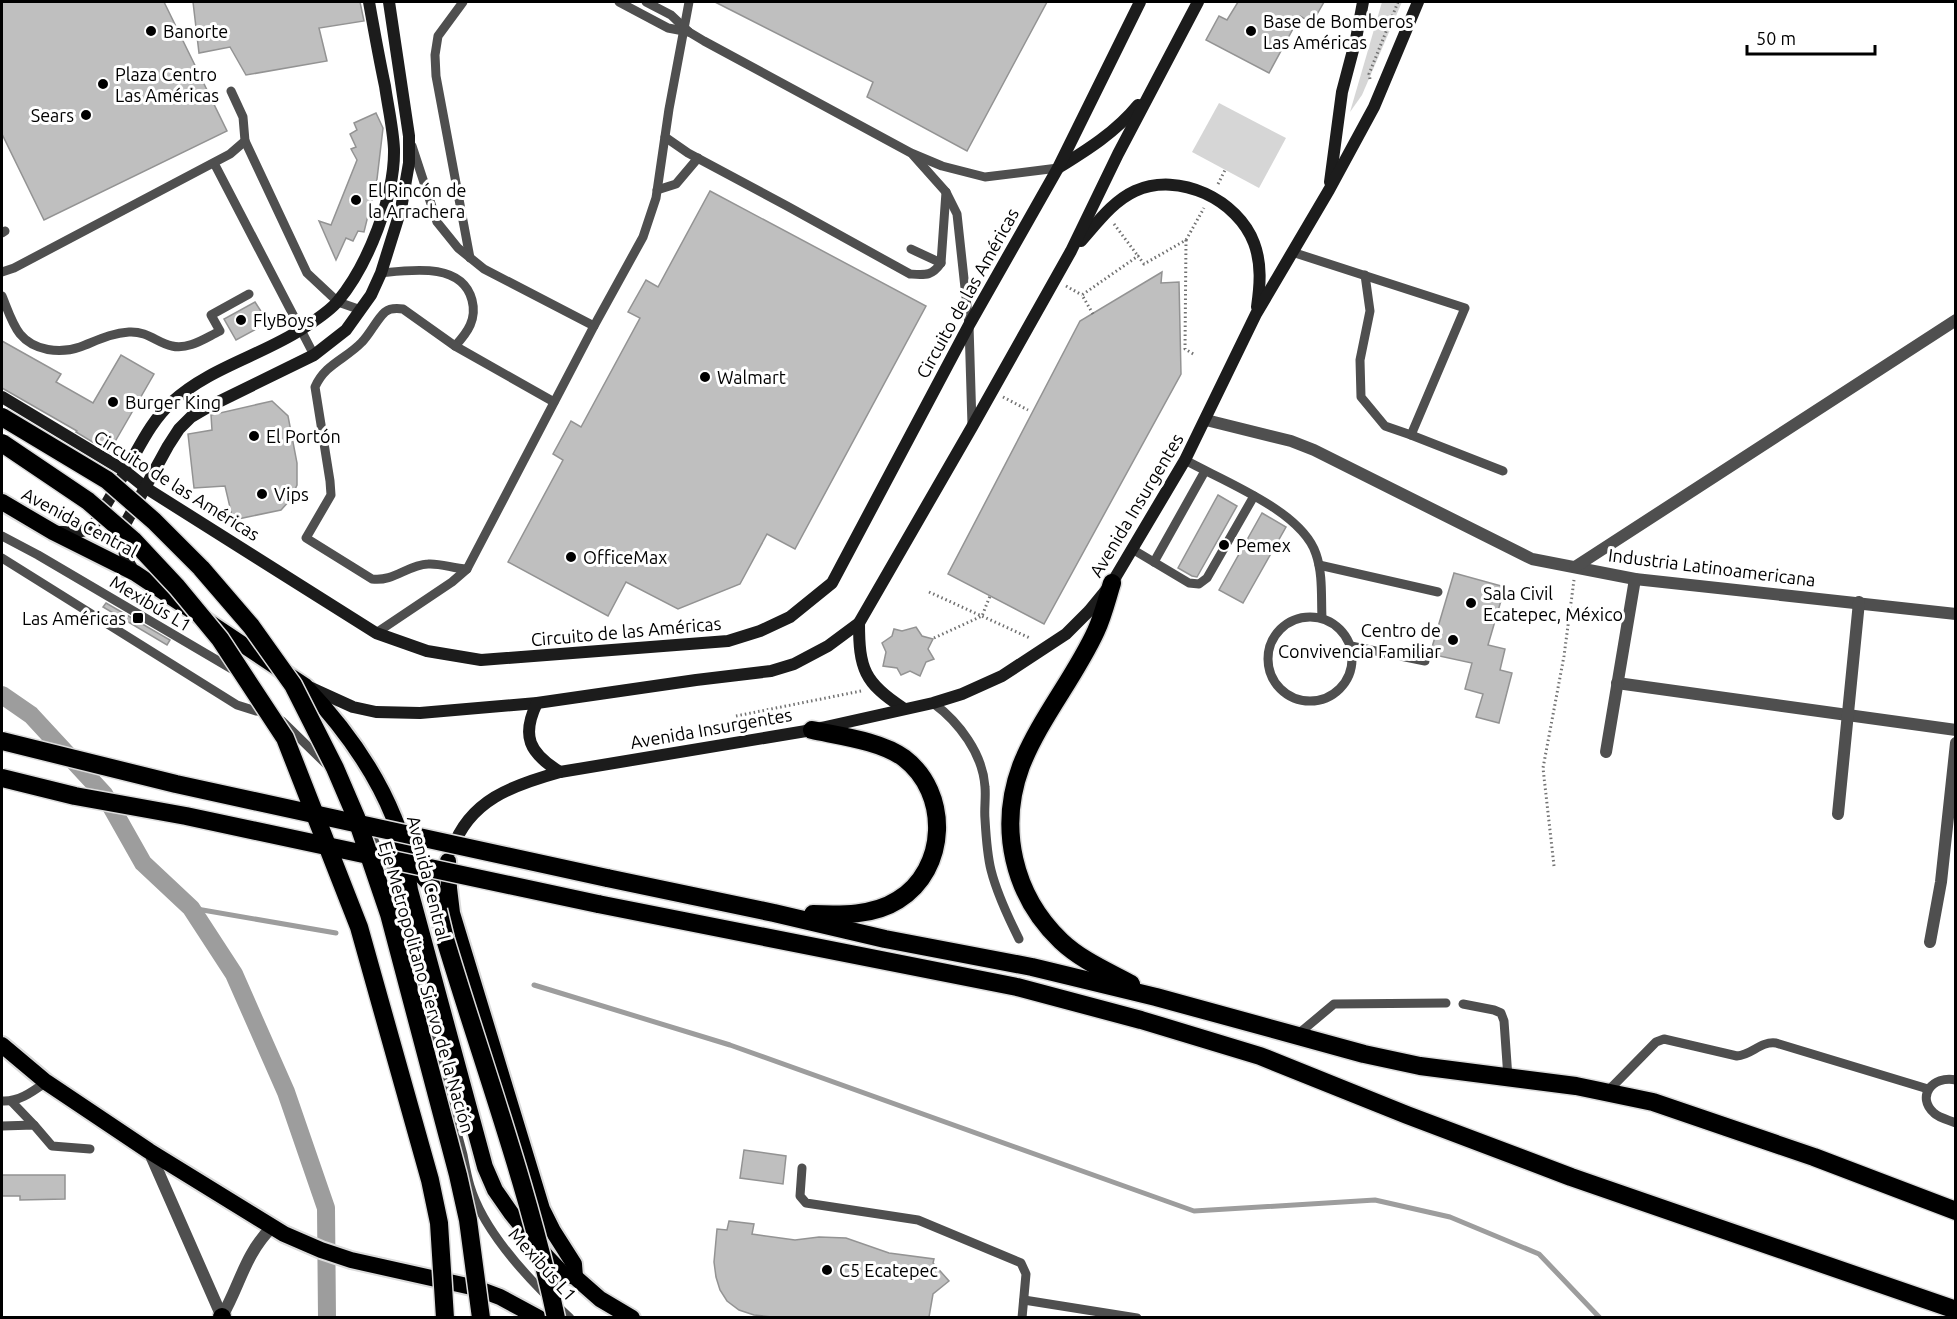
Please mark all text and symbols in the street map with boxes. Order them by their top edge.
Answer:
place label: Base de Bomberos Las Américas [1263,11,1413,52]
scale bar [1747,18,1874,56]
place label: Banorte [163,21,228,41]
marker: Banorte [144,24,158,38]
marker: Base de Bomberos Las Américas [1244,24,1258,38]
text: 50 m [1756,28,1796,48]
place label: Plaza Centro Las Américas [115,64,219,105]
marker: Plaza Centro Las Américas [96,77,110,91]
place label: Sears [31,105,74,125]
marker: Sears [79,108,93,122]
place label: El Rincón de la Arrachera [368,180,467,221]
marker: El Rincón de la Arrachera [349,193,363,207]
street label: Circuito de las Américas [912,204,1022,381]
place label: FlyBoys [253,310,314,330]
marker: FlyBoys [234,313,248,327]
place label: Walmart [717,367,786,387]
marker: Walmart [698,370,712,384]
place label: Burger King [125,392,221,412]
marker: Burger King [106,395,120,409]
street label: Circuito de las Américas [91,426,264,544]
place label: El Portón [266,426,341,446]
marker: El Portón [247,429,261,443]
street label: Avenida Insurgentes [1085,429,1187,580]
street label: Avenida Central [19,483,141,561]
place label: Vips [274,484,309,504]
marker: Vips [255,487,269,501]
place label: Pemex [1236,535,1291,555]
marker: Pemex [1217,538,1231,552]
street label: Industria Latinoamericana [1607,544,1817,590]
place label: OfficeMax [583,547,667,567]
marker: OfficeMax [564,550,578,564]
street label: Mexibús L1 [107,571,195,635]
place label: Sala Civil Ecatepec, México [1483,583,1623,624]
marker: Sala Civil Ecatepec, México [1464,596,1478,610]
place label: Las Américas [22,608,126,628]
marker: Las Américas [131,611,145,625]
street label: Circuito de las Américas [530,613,722,649]
place label: Centro de Convivencia Familiar [1278,620,1441,661]
marker: Centro de Convivencia Familiar [1446,633,1460,647]
street label: Avenida Insurgentes [629,704,794,752]
street label: Avenida Central [404,814,454,943]
street label: Eje Metropolitano Siervo de la Nación [376,839,478,1135]
street label: Mexibús L1 [505,1223,581,1305]
place label: C5 Ecatepec [839,1260,938,1280]
marker: C5 Ecatepec [820,1263,834,1277]

